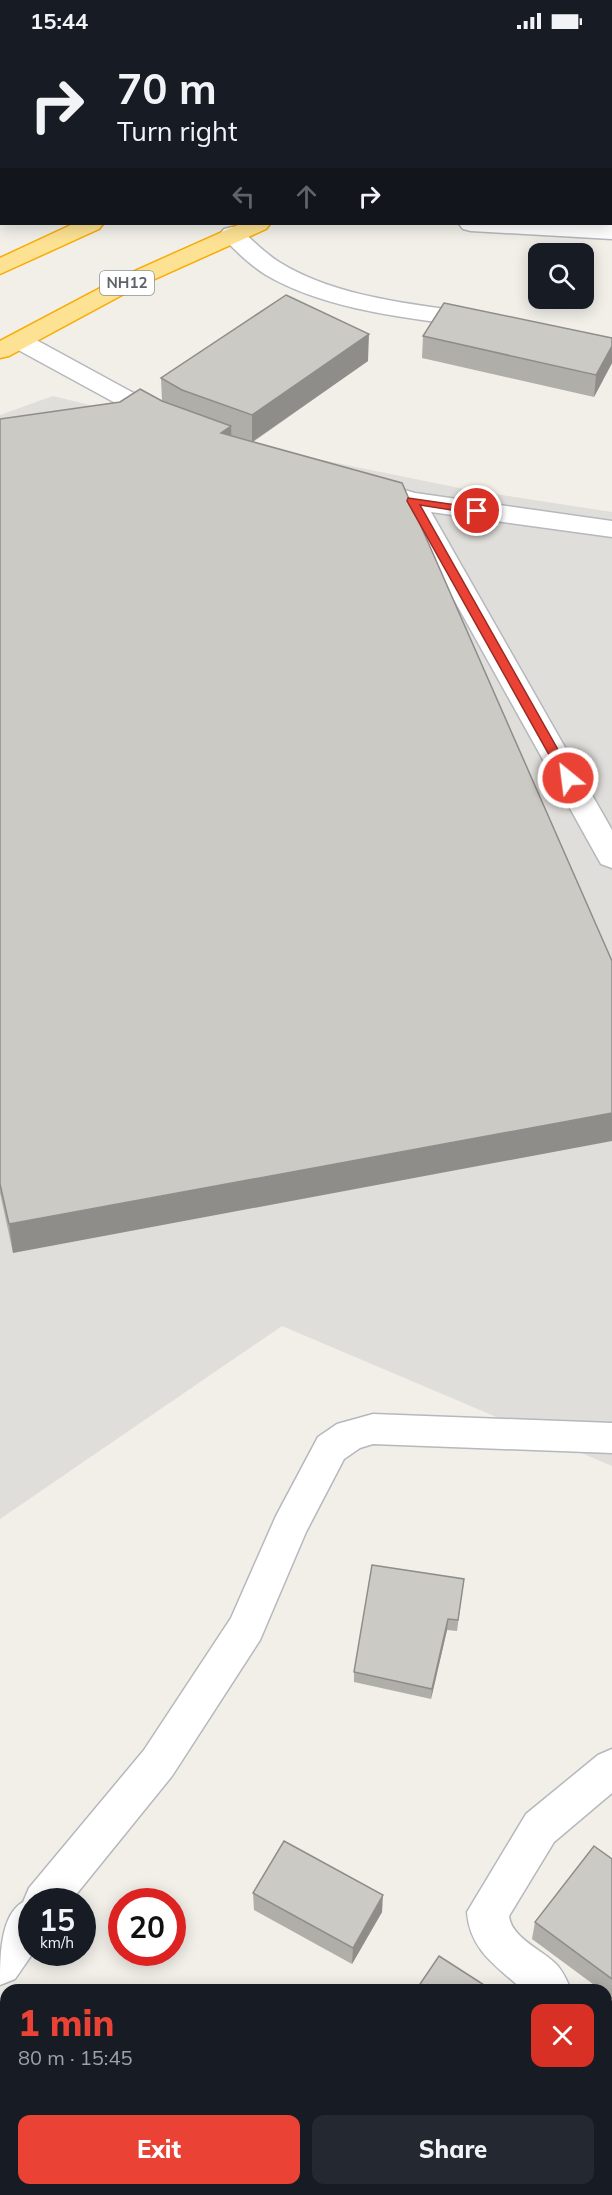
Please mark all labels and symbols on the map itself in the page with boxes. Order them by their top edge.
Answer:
road number: NH12 [100,271,154,295]
pin [451,485,502,536]
position arrow [536,746,600,810]
speed limit sign: 20 [108,1888,186,1966]

